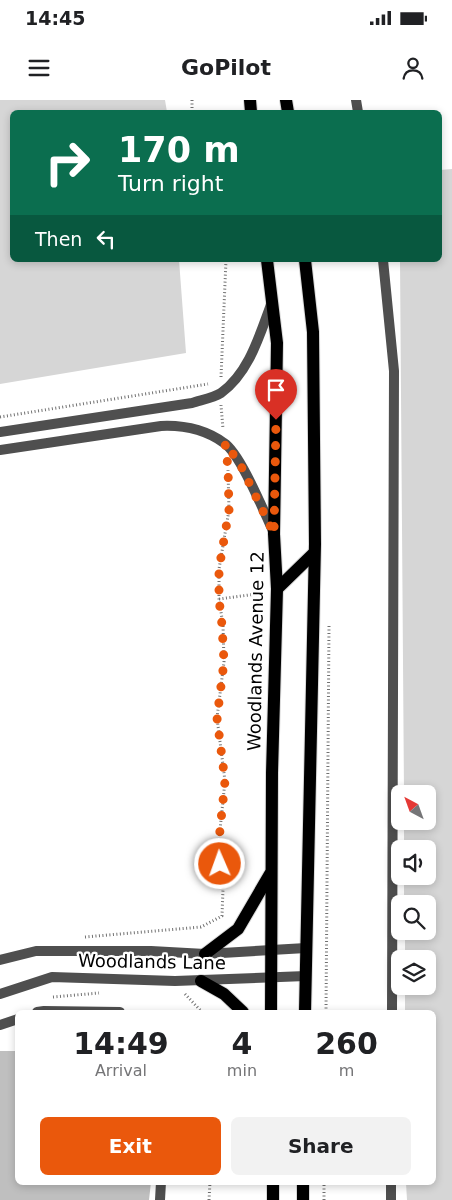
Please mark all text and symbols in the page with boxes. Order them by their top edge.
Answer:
text: 14:45 [25,7,85,29]
icon: menu [25,54,53,82]
icon: person [399,54,427,82]
text: GoPilot [181,55,271,80]
icon: right [35,130,100,195]
text: 170 m [118,130,240,170]
text: Turn right [118,171,223,196]
icon: left [92,225,120,253]
text: Then [35,228,82,250]
pin [255,369,297,420]
icon: arrive [262,376,290,404]
street label: Woodlands Avenue 12 [243,551,268,751]
north arrow [391,785,436,830]
map controls [391,785,436,995]
position arrow [193,837,245,889]
button: sound [391,840,436,885]
button: search [391,895,436,940]
street label: Woodlands Lane [78,950,226,973]
button: layers [391,950,436,995]
text: 14:49 [73,1026,169,1061]
text: 4 [231,1026,252,1061]
text: 260 [315,1026,378,1061]
text: Arrival [95,1061,147,1080]
text: min [227,1061,257,1080]
text: m [339,1061,354,1080]
button: Exit [40,1117,221,1175]
button: Share [231,1117,411,1175]

